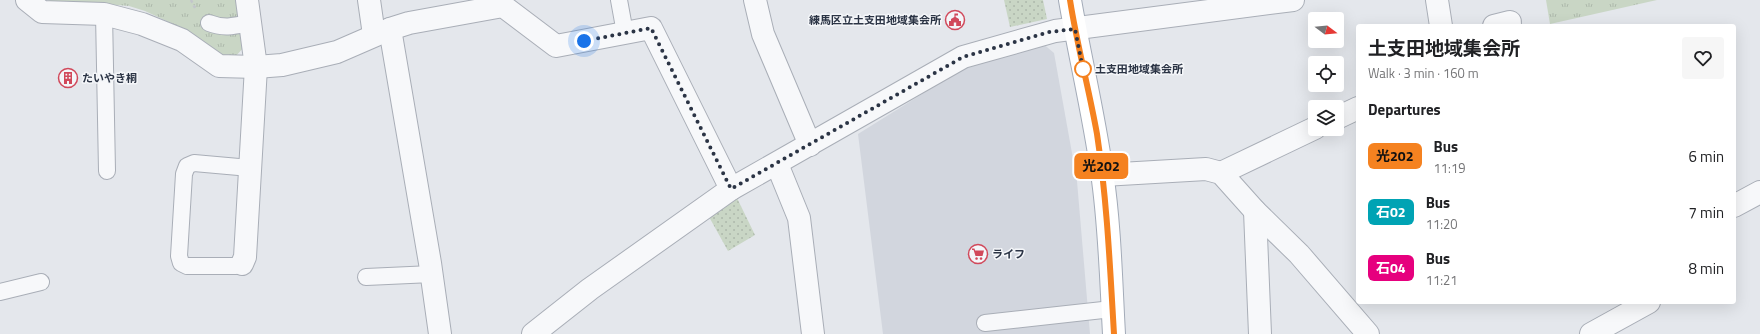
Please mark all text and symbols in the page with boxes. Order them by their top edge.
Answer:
public building icon: 練馬区立土支田地域集会所 [944,9,966,31]
place label: 練馬区立土支田地域集会所 [809,12,941,28]
north arrow [1308,12,1344,48]
map controls [1308,12,1344,136]
your location [574,31,594,51]
text: 土支田地域集会所 [1368,33,1520,62]
button: heart [1682,37,1724,79]
button: locate [1308,56,1344,92]
marker: 土支田地域集会所 [1074,60,1092,78]
place label: 土支田地域集会所 [1095,61,1183,77]
text: Walk · 3 min · 160 m [1368,63,1479,83]
building icon: たいやき桐 [57,67,79,89]
place label: たいやき桐 [82,70,137,86]
text: Departures [1368,98,1441,121]
button: layers [1308,100,1344,136]
text: Bus [1434,135,1458,158]
text: 光202 [1376,145,1414,166]
text: 6 min [1688,145,1724,168]
line badge: 光202 [1073,153,1129,179]
text: 光202 [1082,155,1120,176]
text: 11:19 [1434,158,1465,178]
text: Bus [1426,191,1450,214]
text: 石02 [1376,201,1406,222]
text: 7 min [1688,201,1724,224]
text: 11:20 [1426,214,1458,234]
supermarket icon: ライフ [967,243,989,265]
place label: ライフ [992,246,1025,262]
text: Bus [1426,247,1450,270]
text: 石04 [1376,257,1406,278]
text: 8 min [1688,257,1724,280]
text: 11:21 [1426,270,1458,290]

